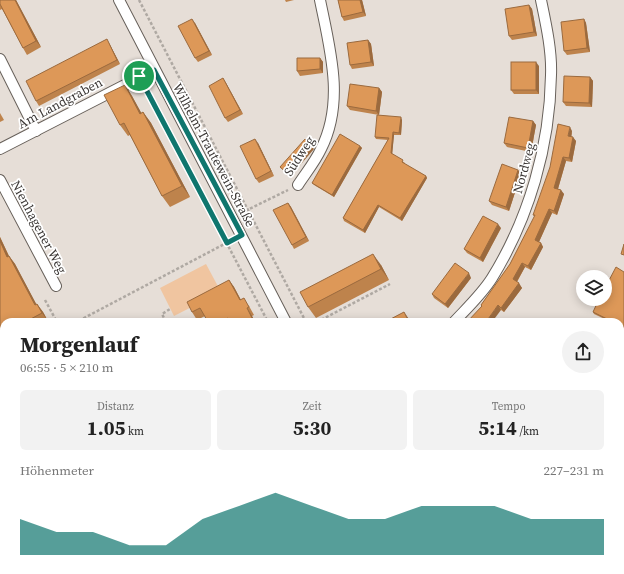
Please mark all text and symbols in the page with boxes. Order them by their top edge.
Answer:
pin [122,59,156,93]
icon: arrive [128,65,150,87]
street label: Am Landgraben [15,73,105,132]
street label: Wilhelm-Trautewein-Straße [169,80,259,230]
street label: Südweg [280,133,318,179]
street label: Nordweg [509,140,539,195]
street label: Nienhagener Weg [7,178,71,277]
map controls [576,270,612,306]
button: layers [576,270,612,306]
text: Morgenlauf [20,329,138,359]
button: share [562,331,604,373]
text: 06:55 · 5 × 210 m [20,359,114,376]
text: Distanz [97,399,134,414]
text: Zeit [303,399,321,414]
text: Tempo [492,399,526,414]
text: 1.05 [87,414,125,442]
text: 5:30 [293,414,331,442]
text: 5:14 [478,414,517,442]
text: km [125,424,144,439]
text: /km [517,424,539,439]
text: Höhenmeter [20,462,94,479]
text: 227–231 m [544,462,604,479]

